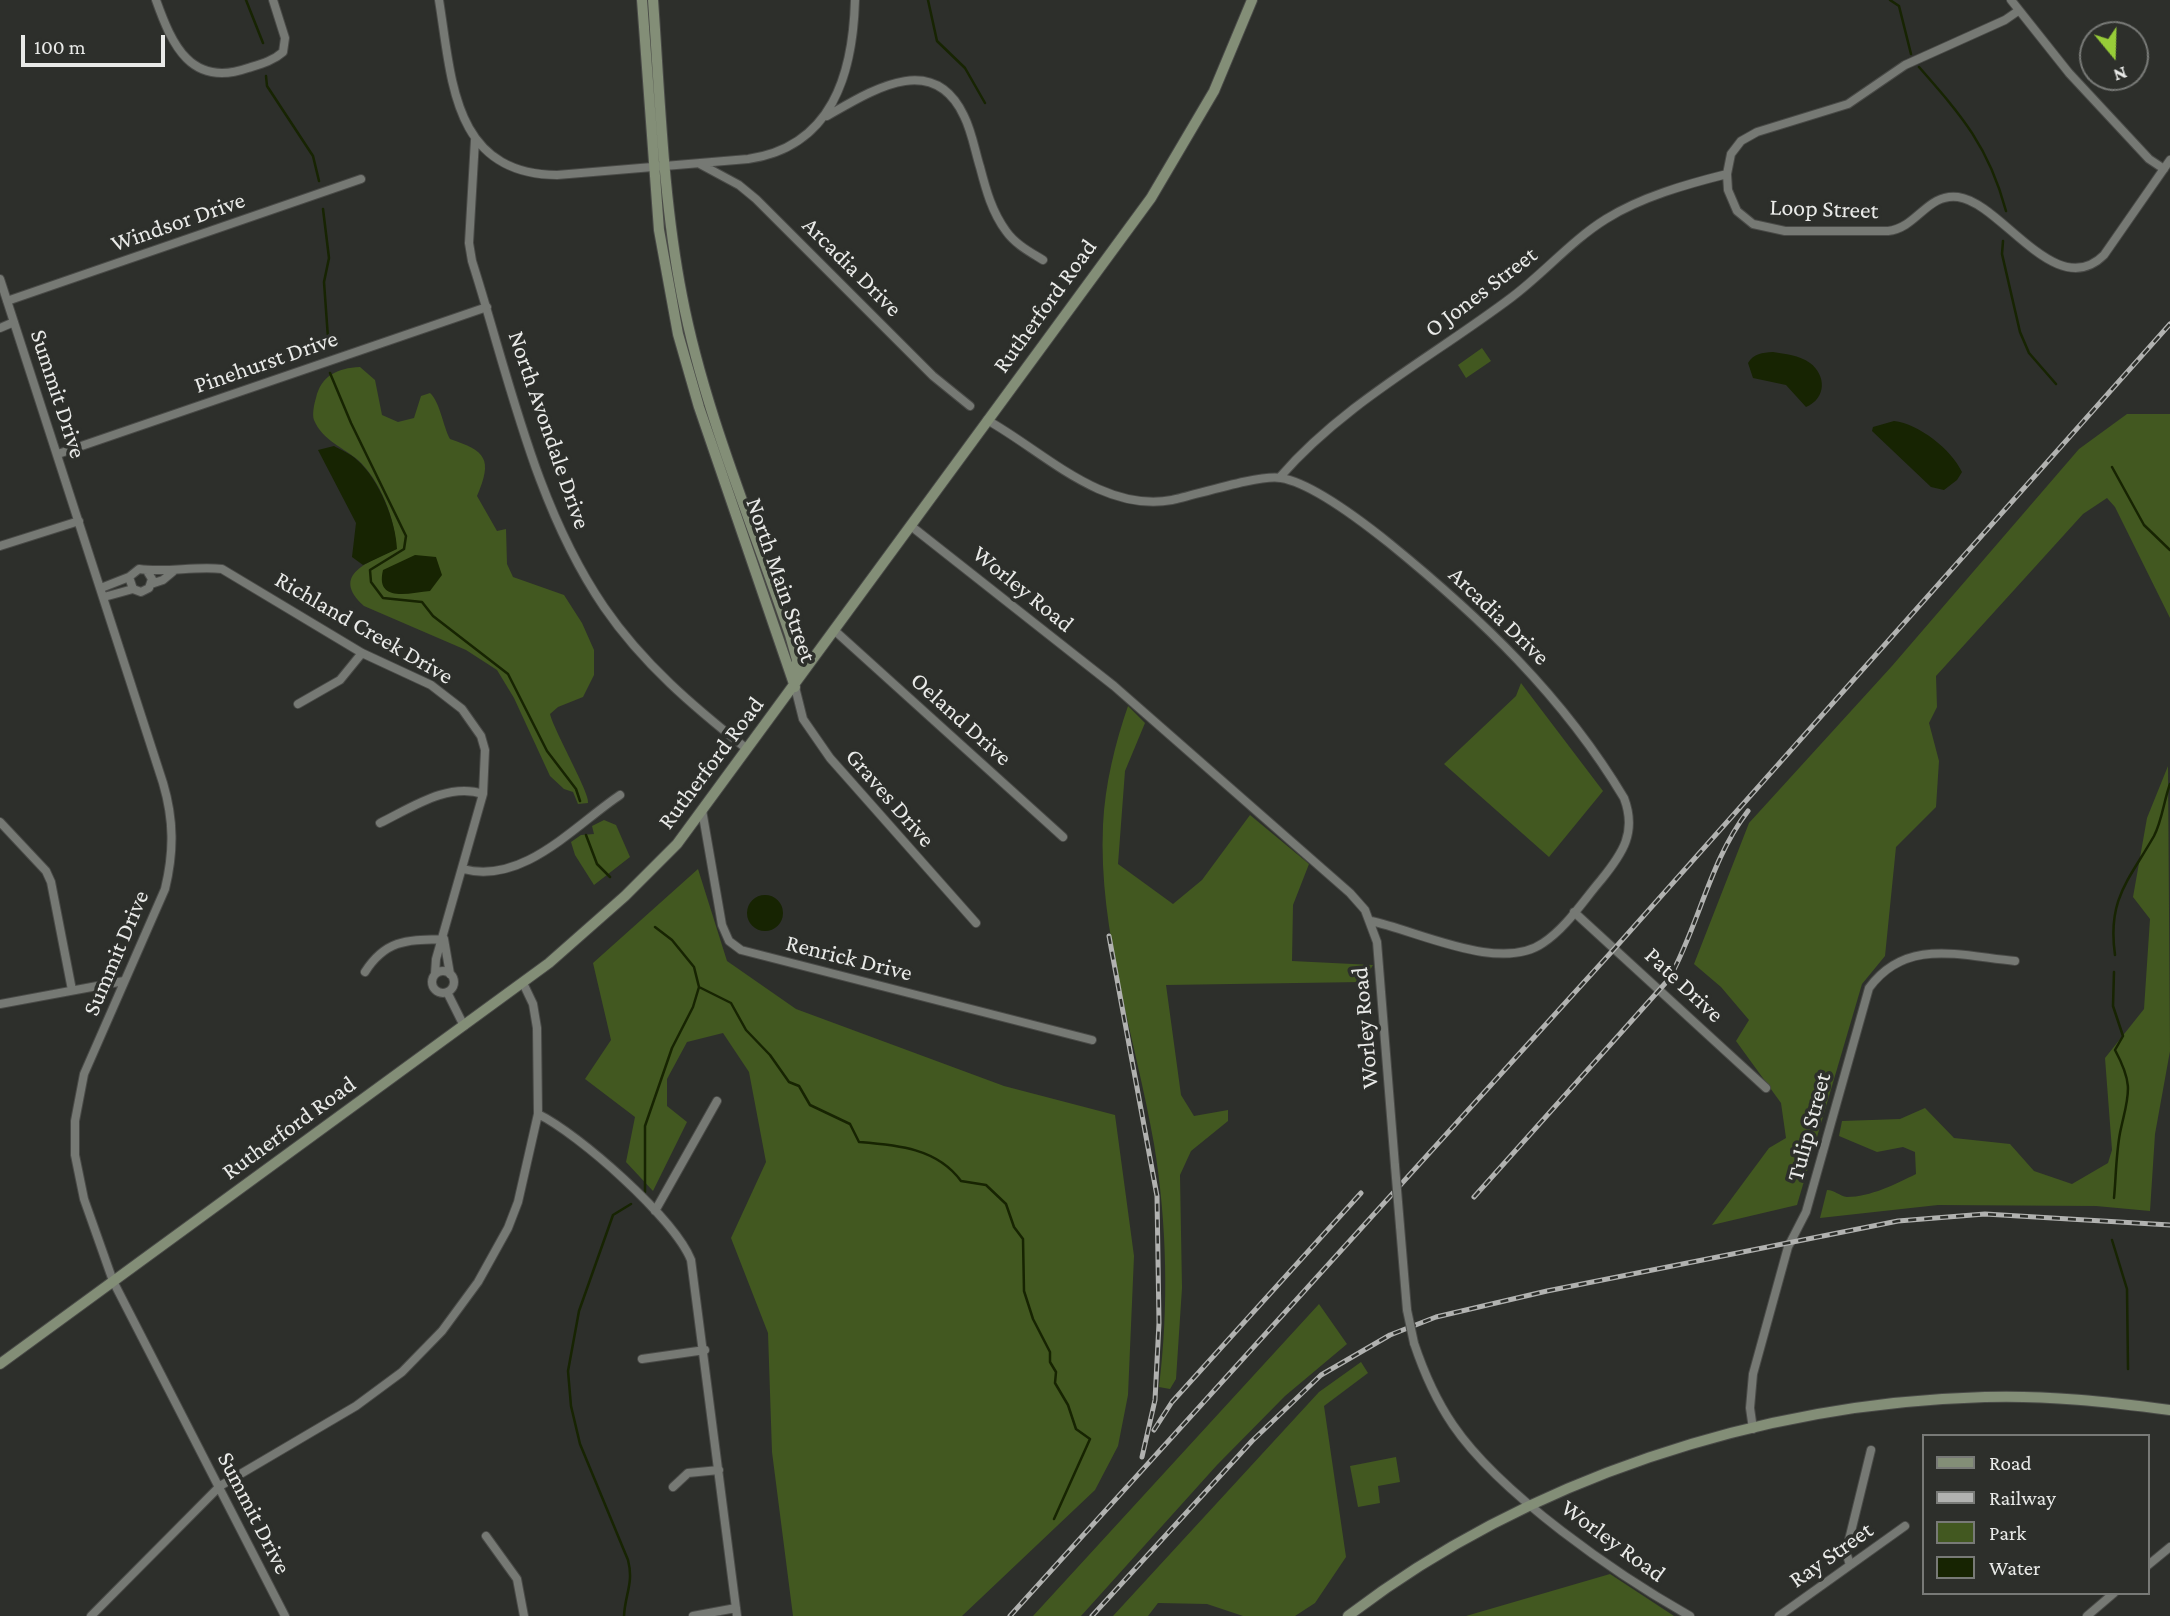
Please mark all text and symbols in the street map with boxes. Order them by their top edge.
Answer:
scale bar [24,21,168,65]
north arrow [2079,21,2149,91]
text: 100 m [34,35,86,59]
text: N [2111,62,2130,86]
street label: Windsor Drive [107,186,249,258]
street label: Loop Street [1769,193,1879,225]
street label: Arcadia Drive [796,211,908,323]
street label: Rutherford Road [987,233,1103,379]
street label: O Jones Street [1419,240,1543,344]
street label: Pinehurst Drive [190,324,342,400]
street label: Summit Drive [24,326,92,462]
street label: North Avondale Drive [502,327,596,533]
street label: North Main Street [739,494,823,666]
street label: Worley Road [966,539,1080,639]
street label: Arcadia Drive [1442,561,1556,671]
street label: Richland Creek Drive [270,565,458,691]
street label: Oeland Drive [904,666,1018,772]
street label: Rutherford Road [652,691,770,835]
street label: Graves Drive [839,743,941,853]
street label: Summit Drive [77,886,155,1020]
street label: Renrick Drive [783,928,915,988]
street label: Pate Drive [1638,941,1730,1029]
street label: Worley Road [1345,966,1385,1090]
street label: Tulip Street [1781,1069,1837,1185]
street label: Rutherford Road [216,1070,362,1186]
legend [1922,1434,2149,1595]
street label: Summit Drive [211,1447,297,1579]
text: Road [1989,1451,2032,1475]
text: Railway [1989,1486,2056,1510]
street label: Worley Road [1555,1493,1671,1589]
street label: Ray Street [1783,1516,1879,1594]
text: Park [1989,1521,2026,1545]
text: Water [1989,1556,2041,1580]

